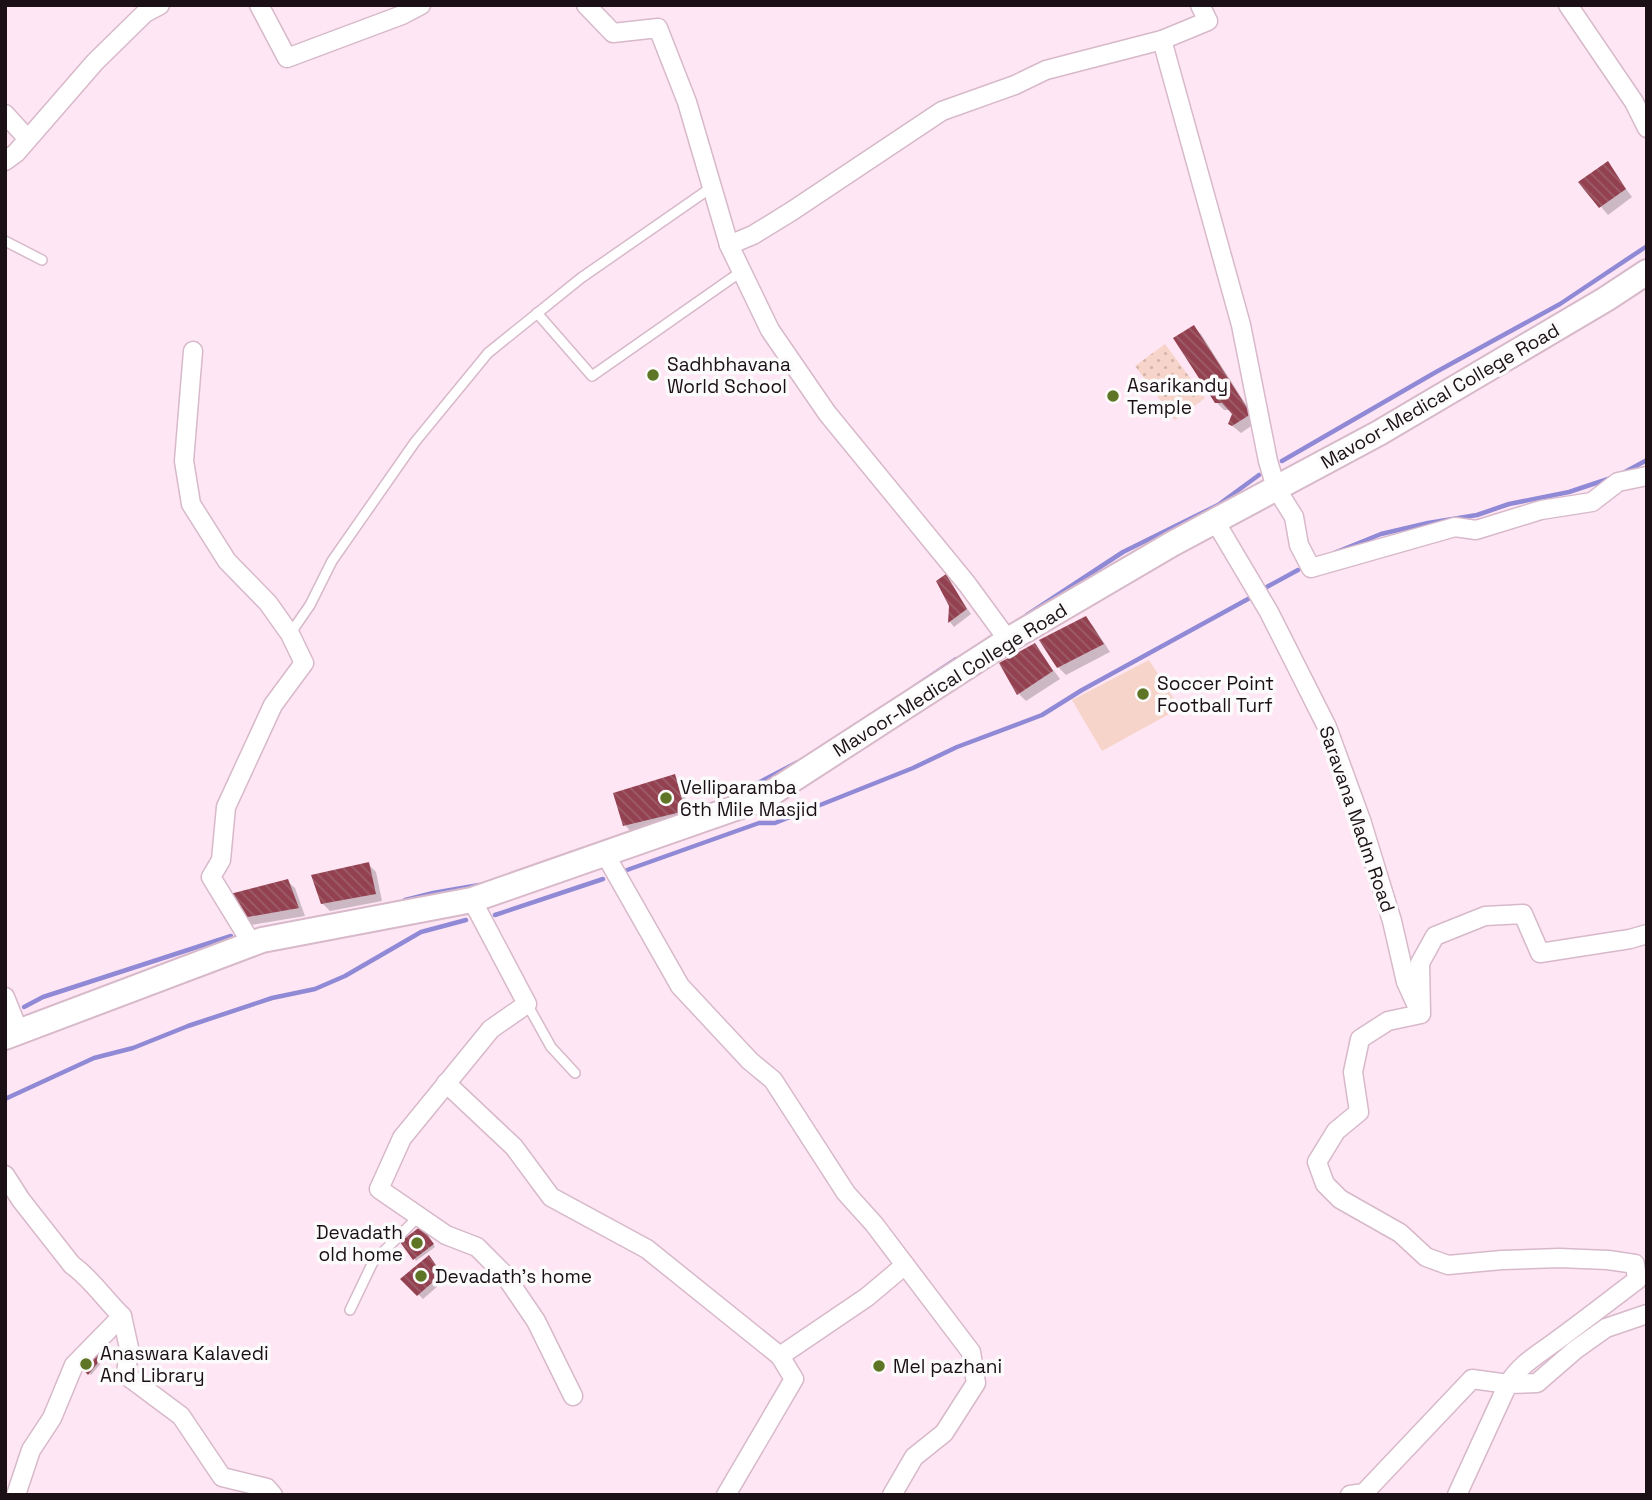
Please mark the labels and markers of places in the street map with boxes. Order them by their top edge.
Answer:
place label: Sadhbhavana World School [667,352,791,399]
marker: Sadhbhavana World School [645,367,661,383]
place label: Asarikandy Temple [1127,373,1228,420]
marker: Asarikandy Temple [1105,388,1121,404]
place label: Soccer Point Football Turf [1157,671,1274,718]
marker: Soccer Point Football Turf [1135,686,1151,702]
place label: Velliparamba 6th Mile Masjid [680,775,818,822]
marker: Velliparamba 6th Mile Masjid [658,790,674,806]
place label: Devadath old home [316,1220,403,1267]
marker: Devadath old home [409,1235,425,1251]
place label: Devadath's home [435,1264,592,1289]
marker: Devadath's home [413,1268,429,1284]
place label: Anaswara Kalavedi And Library [100,1341,269,1388]
place label: Mel pazhani [893,1354,1002,1379]
marker: Anaswara Kalavedi And Library [78,1356,94,1372]
marker: Mel pazhani [871,1358,887,1374]

